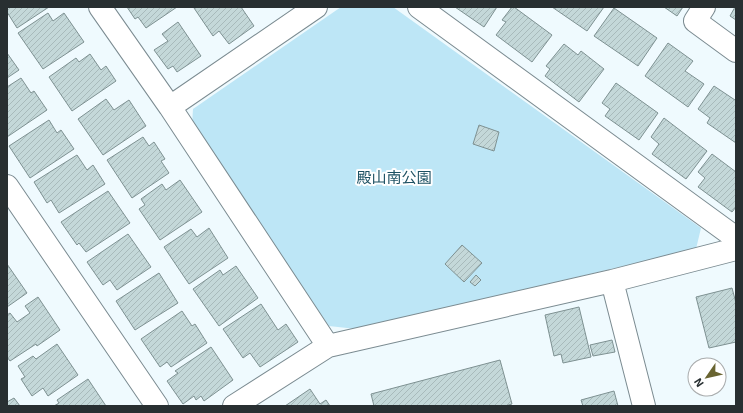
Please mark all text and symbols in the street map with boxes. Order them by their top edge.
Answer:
park label: 殿山南公園 [356,168,432,186]
north arrow [687,357,727,397]
text: N [691,376,706,390]

